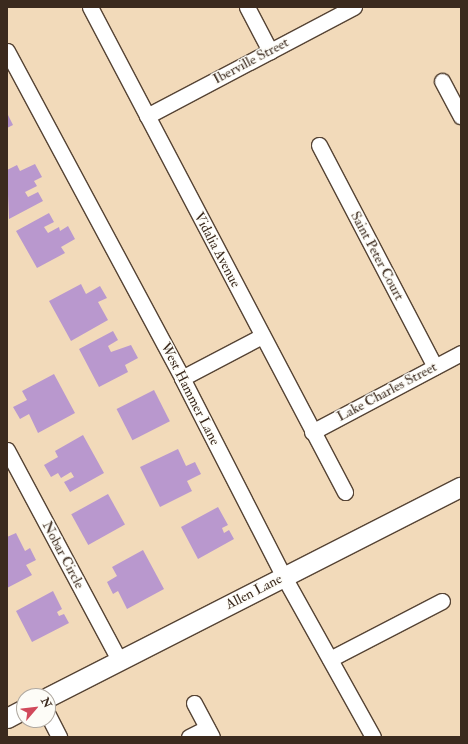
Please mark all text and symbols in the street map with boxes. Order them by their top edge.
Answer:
street label: Iberville Street [210,34,292,88]
street label: Saint Peter Court [347,209,407,303]
street label: Vidalia Avenue [190,210,244,290]
street label: West Hammer Lane [157,340,223,448]
street label: Lake Charles Street [334,359,440,425]
street label: Nobar Circle [38,518,88,592]
street label: Allen Lane [223,571,285,613]
north arrow [16,688,56,728]
text: N [38,695,54,710]

